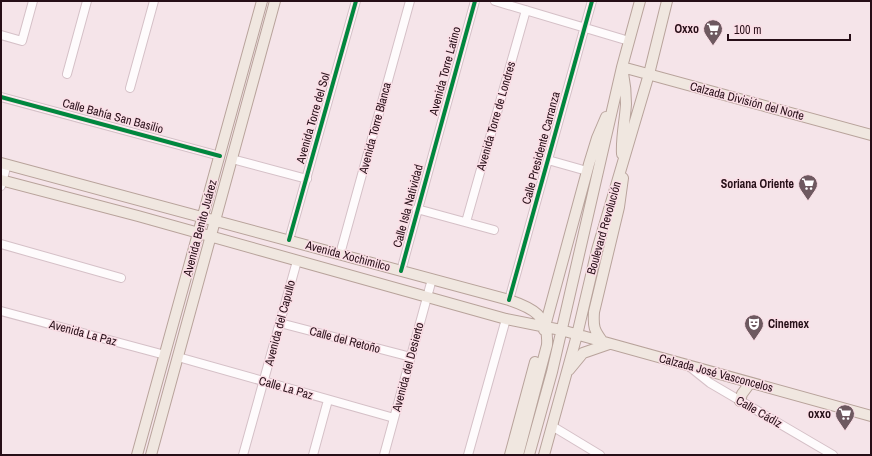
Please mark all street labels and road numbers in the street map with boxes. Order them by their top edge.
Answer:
street label: Avenida Torre Latino [425,25,465,118]
street label: Avenida Torre de Londres [472,59,519,173]
street label: Avenida Torre del Sol [292,71,334,166]
street label: Calzada División del Norte [688,78,806,124]
street label: Avenida Torre Blanca [355,80,395,176]
street label: Calle Presidente Carranza [518,89,564,206]
street label: Calle Bahía San Basilio [61,95,165,137]
street label: Calle Isla Natividad [389,163,427,249]
street label: Avenida Benito Juárez [179,178,221,279]
street label: Boulevard Revolución [583,180,625,276]
street label: Avenida Xochimilco [303,237,392,275]
street label: Avenida del Capullo [261,278,299,368]
street label: Avenida La Paz [46,316,119,350]
street label: Avenida del Desierto [388,321,428,414]
street label: Calle del Retoño [308,323,382,357]
street label: Calzada José Vasconcelos [657,350,775,396]
street label: Calle La Paz [257,373,315,403]
street label: Calle Cádiz [733,392,785,432]

